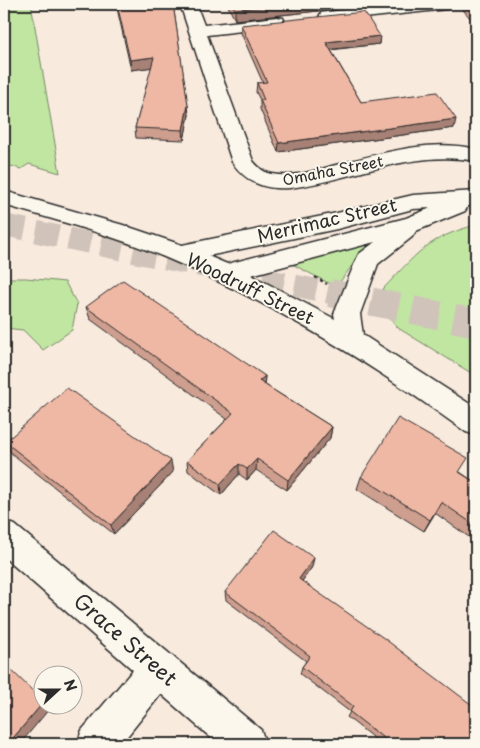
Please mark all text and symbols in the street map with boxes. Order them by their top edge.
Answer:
street label: Omaha Street [280,148,385,191]
street label: Merrimac Street [254,190,399,249]
street label: Woodruff Street [182,245,319,330]
street label: Grace Street [67,584,185,693]
north arrow [32,666,82,716]
text: N [59,676,82,694]

